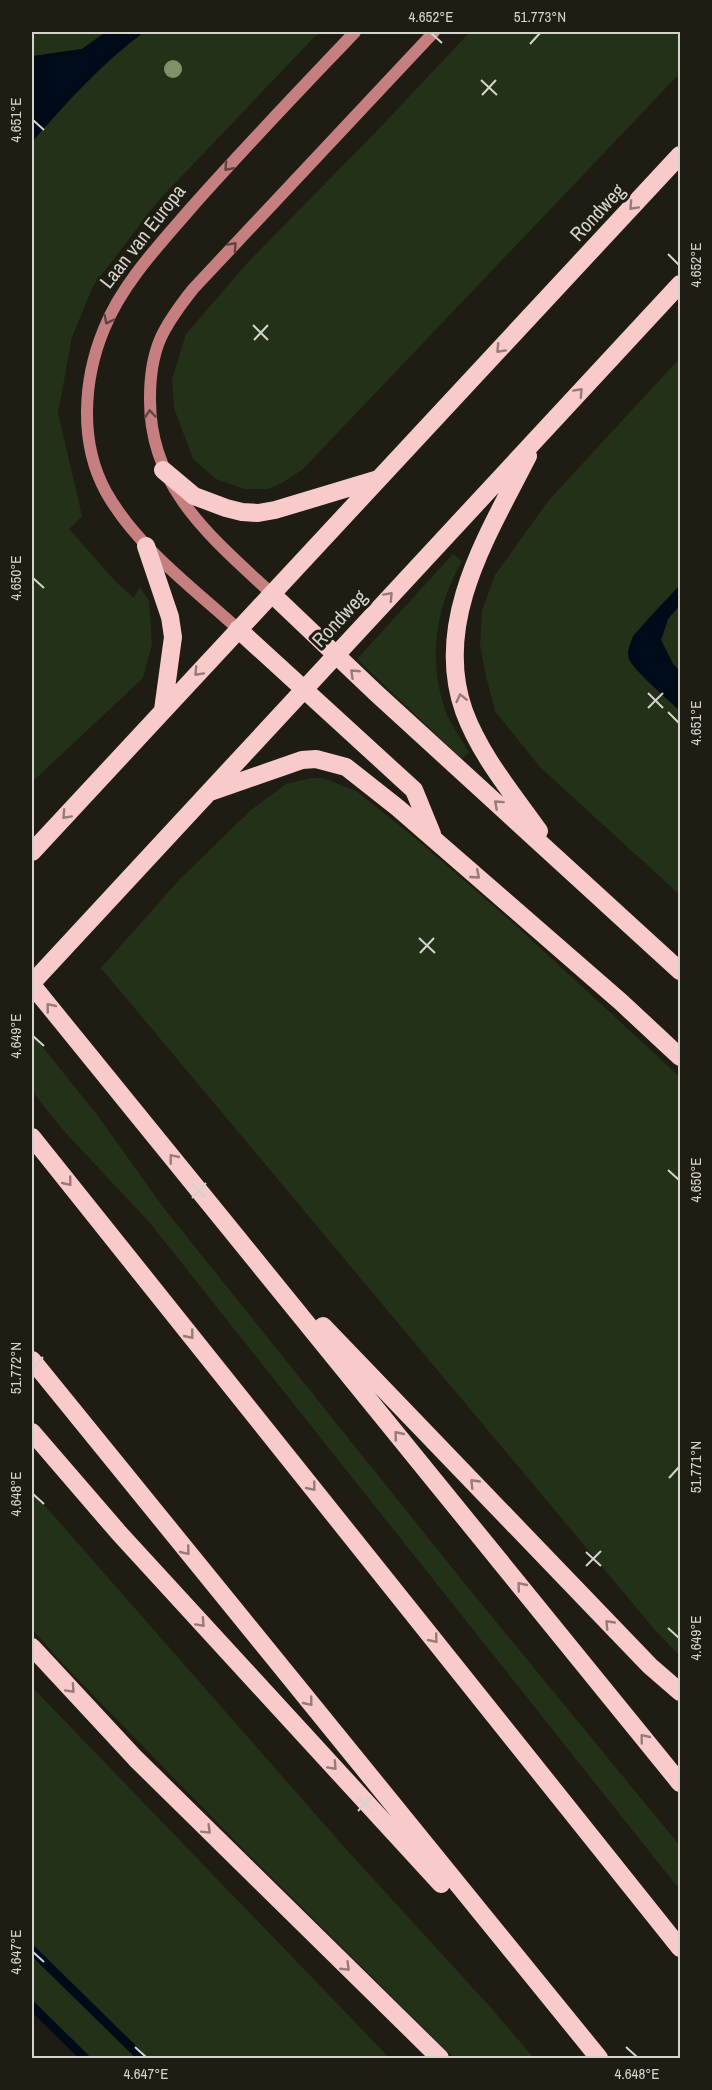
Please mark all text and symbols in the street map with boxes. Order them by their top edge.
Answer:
text: 4.652°E [409,6,454,27]
text: 51.773°N [514,6,566,27]
text: 4.651°E [5,98,26,143]
one-way arrow [224,161,235,171]
street label: Rondweg [564,177,630,247]
street label: Laan van Europa [93,178,191,294]
one-way arrow [630,199,641,210]
one-way arrow [226,243,237,253]
text: 4.652°E [685,243,706,288]
one-way arrow [104,314,115,325]
one-way arrow [497,341,508,352]
one-way arrow [572,389,583,399]
one-way arrow [144,409,157,418]
text: 4.650°E [5,556,26,601]
street label: Rondweg [306,583,372,653]
one-way arrow [382,593,393,603]
one-way arrow [194,666,205,676]
one-way arrow [350,669,361,680]
one-way arrow [455,693,468,703]
text: 4.651°E [685,701,706,746]
one-way arrow [495,800,505,811]
one-way arrow [62,808,73,819]
one-way arrow [470,868,480,879]
one-way arrow [46,1003,57,1014]
text: 4.649°E [5,1014,26,1059]
one-way arrow [169,1154,180,1165]
text: 4.650°E [685,1158,706,1203]
one-way arrow [61,1176,72,1187]
one-way arrow [182,1328,193,1339]
text: 51.772°N [5,1342,26,1394]
one-way arrow [394,1431,405,1442]
text: 51.771°N [685,1441,706,1493]
text: 4.648°E [5,1472,26,1517]
one-way arrow [304,1480,315,1491]
one-way arrow [471,1480,482,1491]
one-way arrow [179,1544,190,1555]
one-way arrow [517,1582,528,1593]
one-way arrow [194,1616,205,1626]
text: 4.649°E [685,1616,706,1661]
one-way arrow [606,1620,617,1631]
one-way arrow [426,1632,437,1643]
one-way arrow [64,1682,75,1693]
one-way arrow [302,1695,313,1706]
one-way arrow [640,1734,651,1745]
one-way arrow [326,1759,337,1770]
one-way arrow [199,1822,210,1833]
text: 4.647°E [5,1930,26,1975]
one-way arrow [338,1959,349,1970]
text: 4.647°E [124,2063,169,2084]
text: 4.648°E [615,2063,660,2084]

